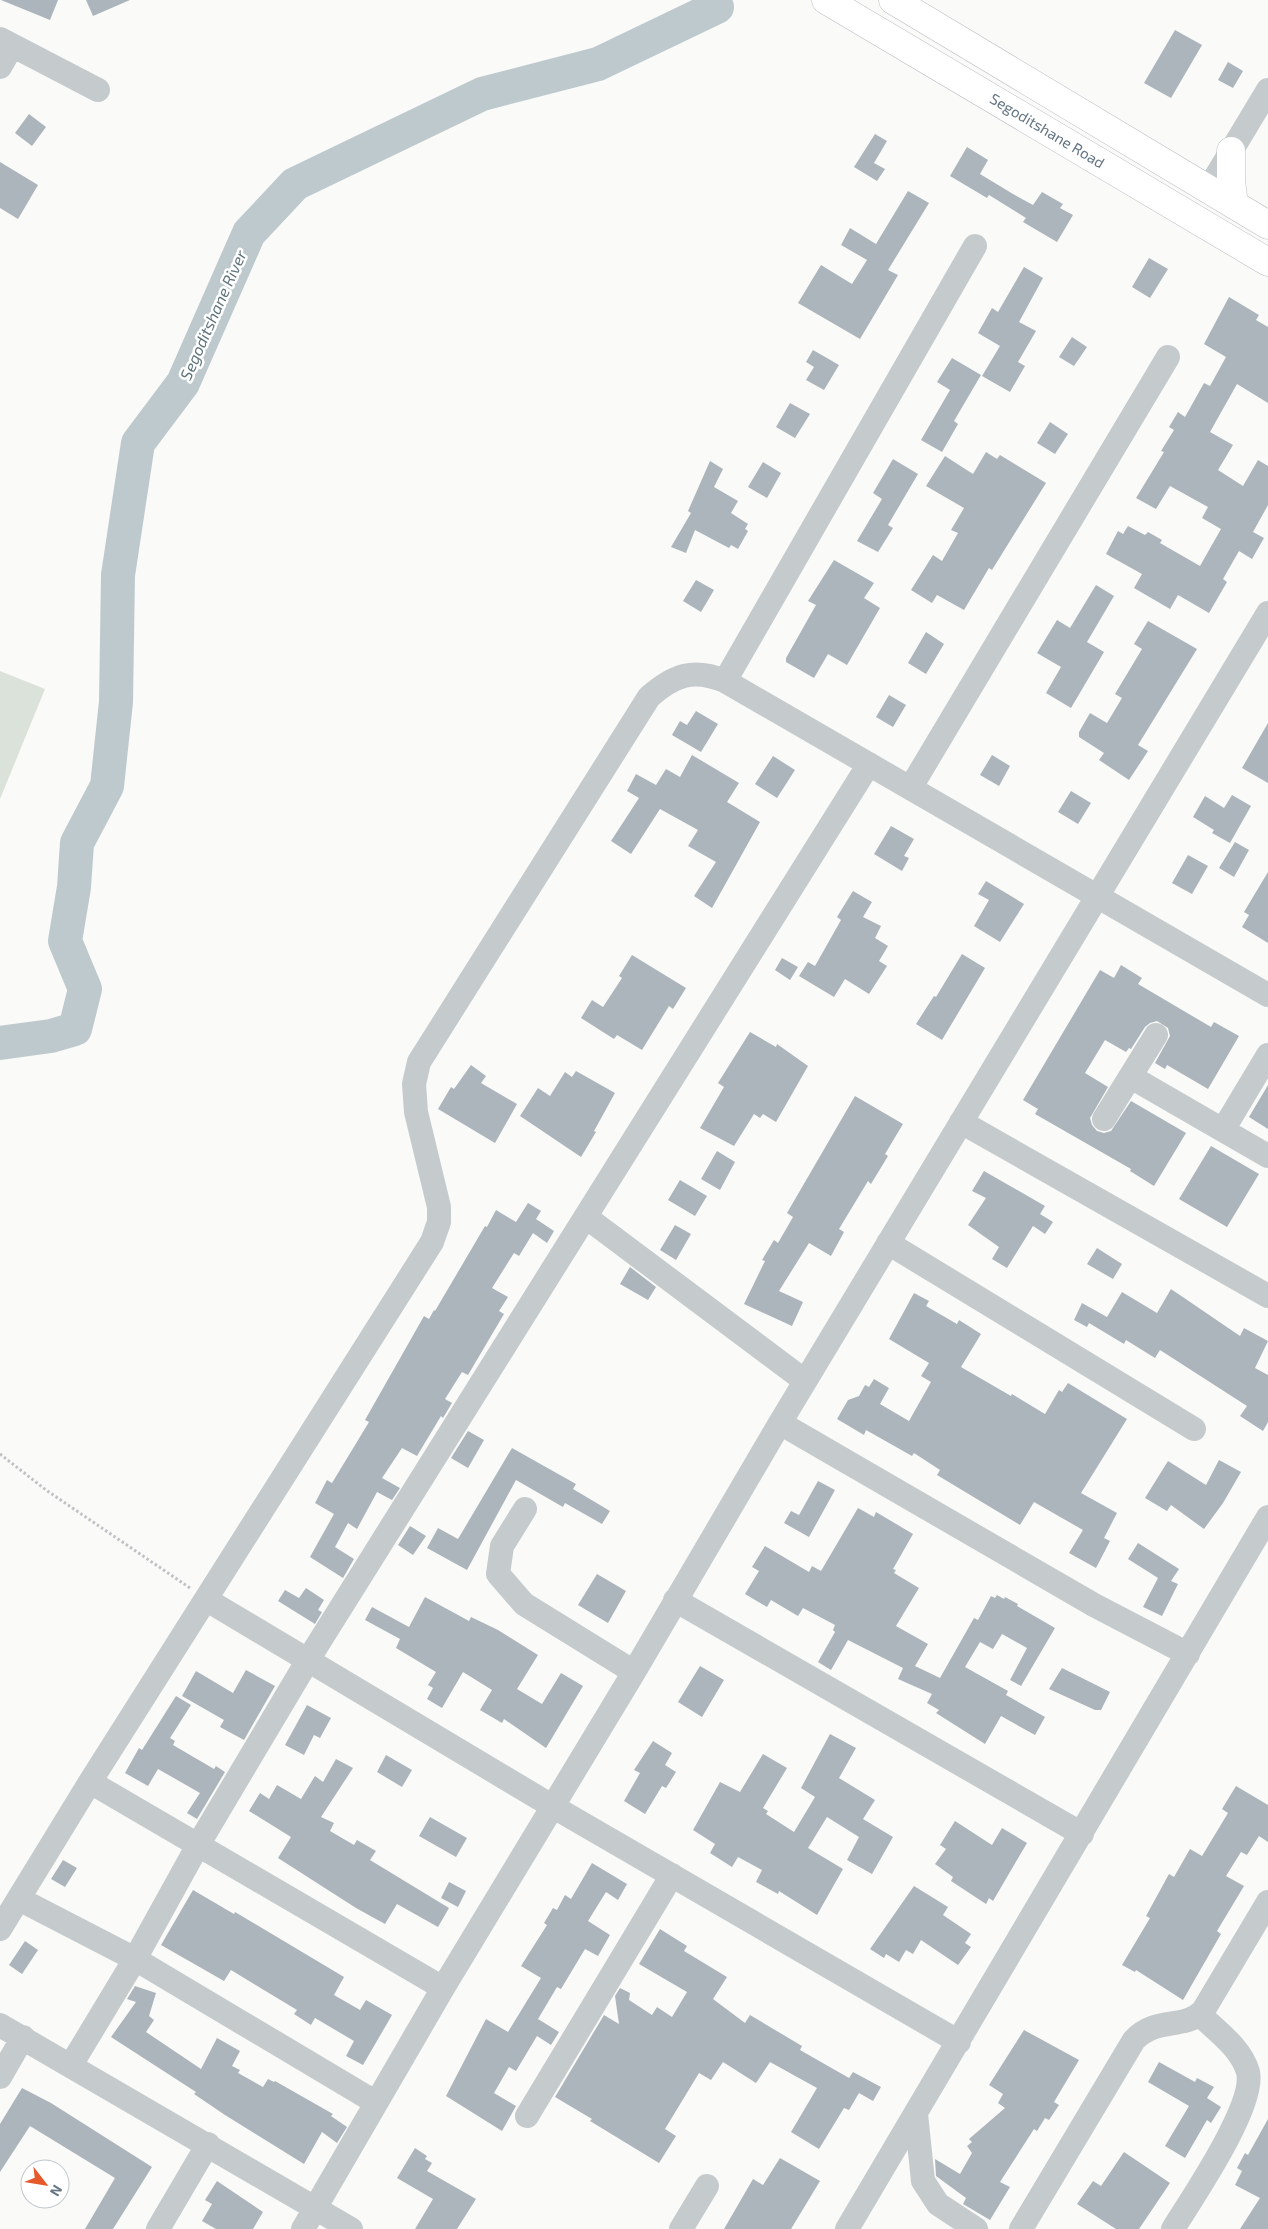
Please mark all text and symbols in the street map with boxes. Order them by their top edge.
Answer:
street label: Segoditshane Road [987,89,1108,171]
water label: Segoditshane River [175,246,250,383]
north arrow [20,2159,70,2209]
text: N [47,2182,66,2200]

